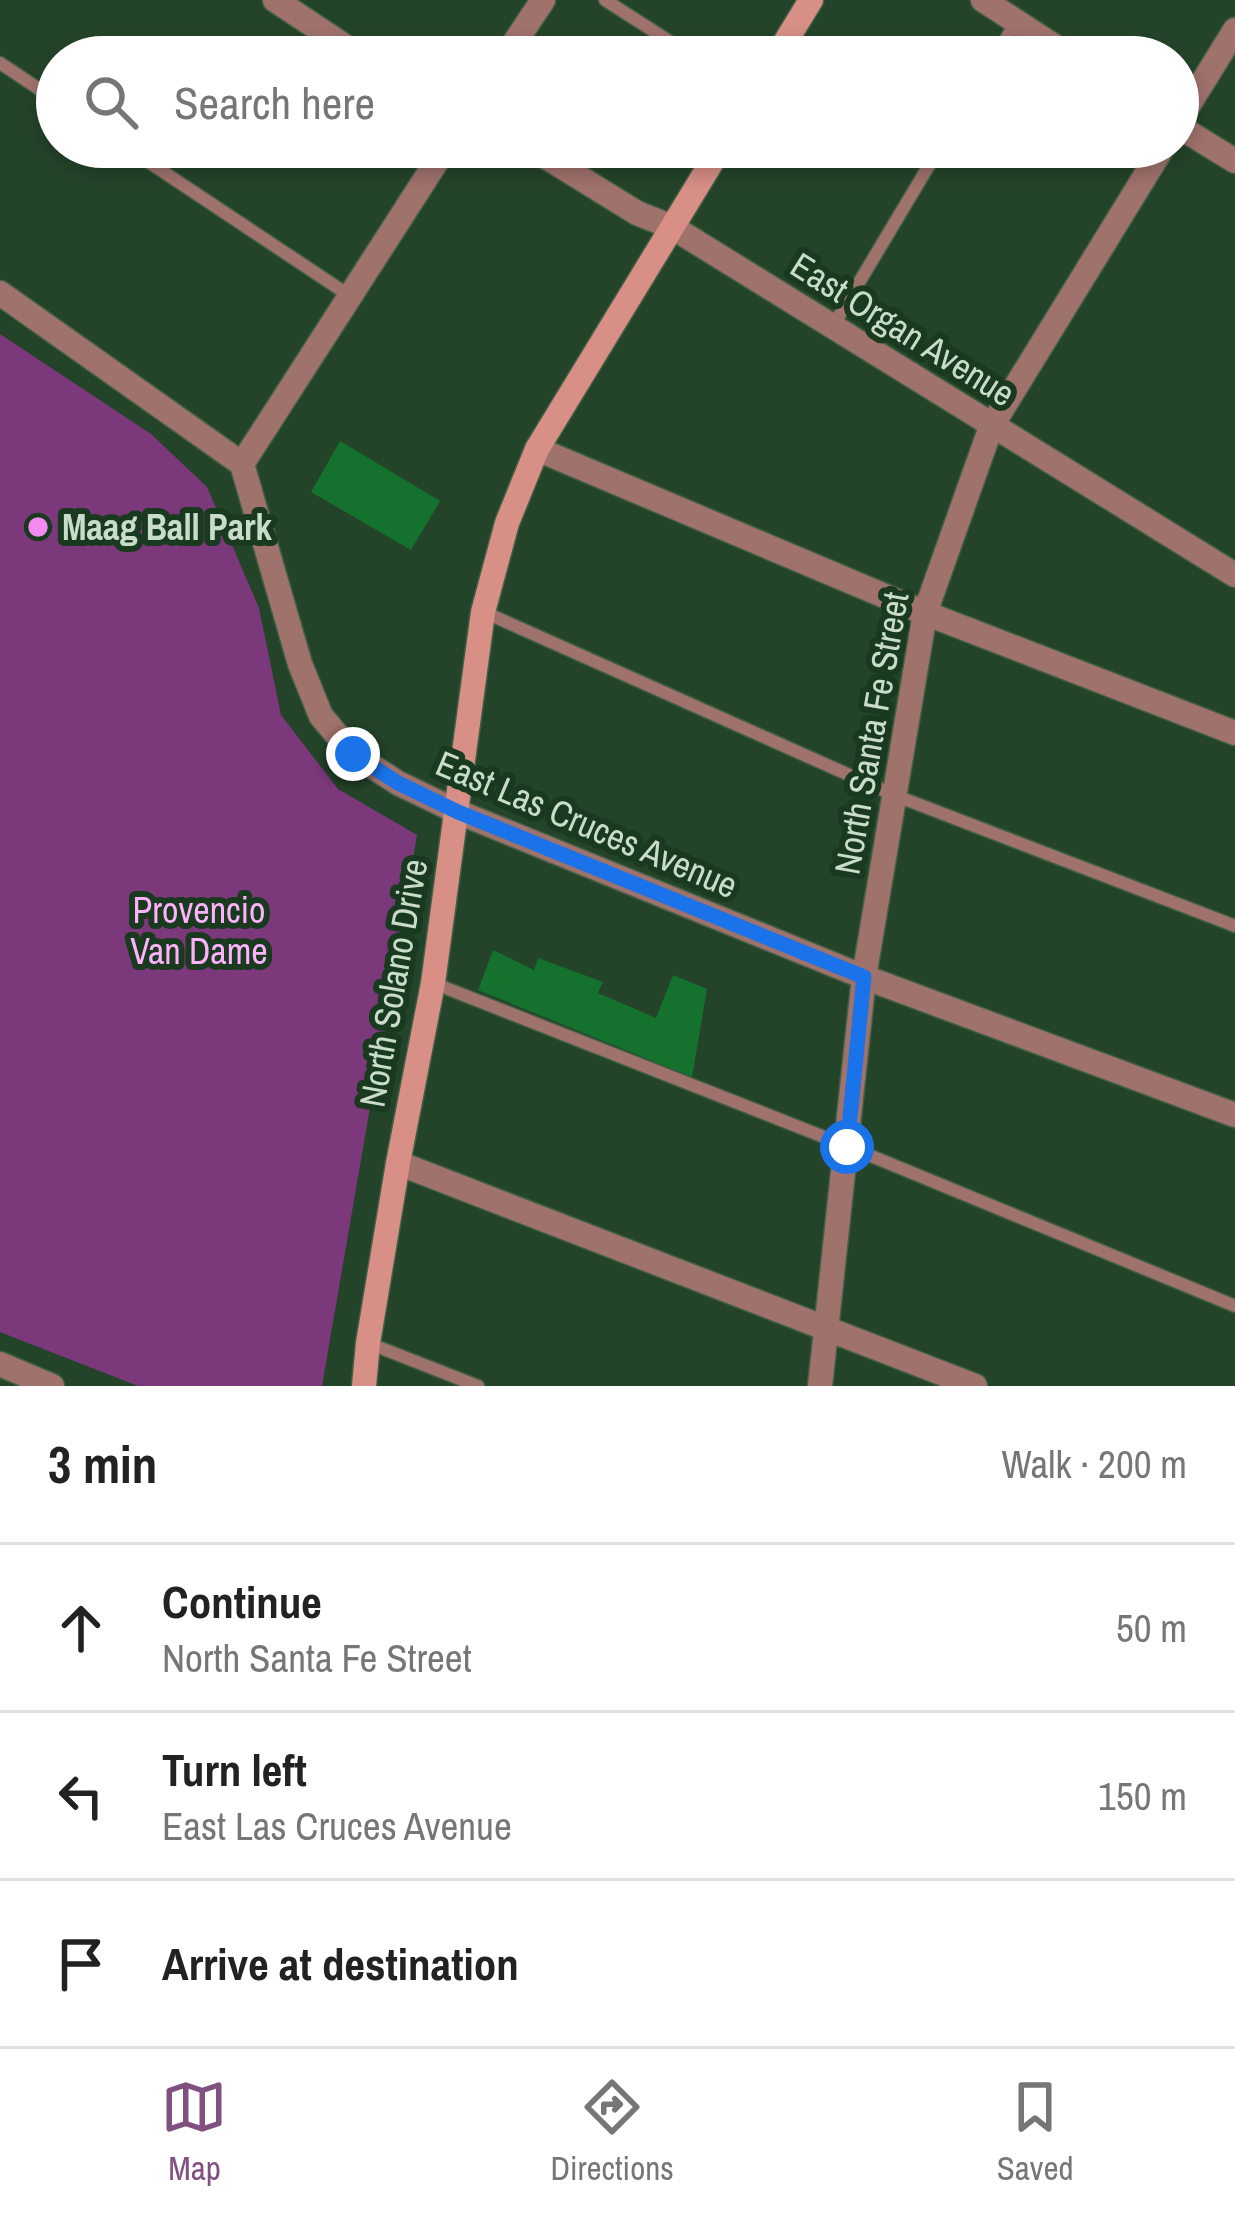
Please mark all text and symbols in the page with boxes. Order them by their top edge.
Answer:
search box [36,36,1199,168]
icon: search [78,69,144,135]
text: Search here [174,72,375,133]
street label: East Organ Avenue [782,241,1024,417]
place label: Maag Ball Park [62,503,273,551]
marker: Maag Ball Park [25,514,51,540]
street label: North Santa Fe Street [823,588,919,878]
route end [326,727,380,781]
street label: East Las Cruces Avenue [429,739,745,909]
street label: North Solano Drive [348,855,438,1111]
park label: Provencio Van Dame [130,886,268,975]
route start [820,1120,874,1174]
text: 3 min [48,1430,157,1499]
text: Walk · 200 m [1002,1438,1187,1490]
text: Continue [162,1571,322,1632]
icon: ahead [48,1595,114,1661]
text: 50 m [1116,1602,1187,1654]
text: North Santa Fe Street [162,1632,472,1684]
text: Turn left [162,1739,307,1800]
icon: left [48,1763,114,1829]
text: 150 m [1098,1770,1187,1822]
text: East Las Cruces Avenue [162,1800,512,1852]
icon: arrive [48,1931,114,1997]
text: Arrive at destination [162,1933,519,1994]
tab: Map [161,2074,227,2190]
tab: Directions [550,2074,674,2190]
tab: Saved [997,2074,1073,2190]

